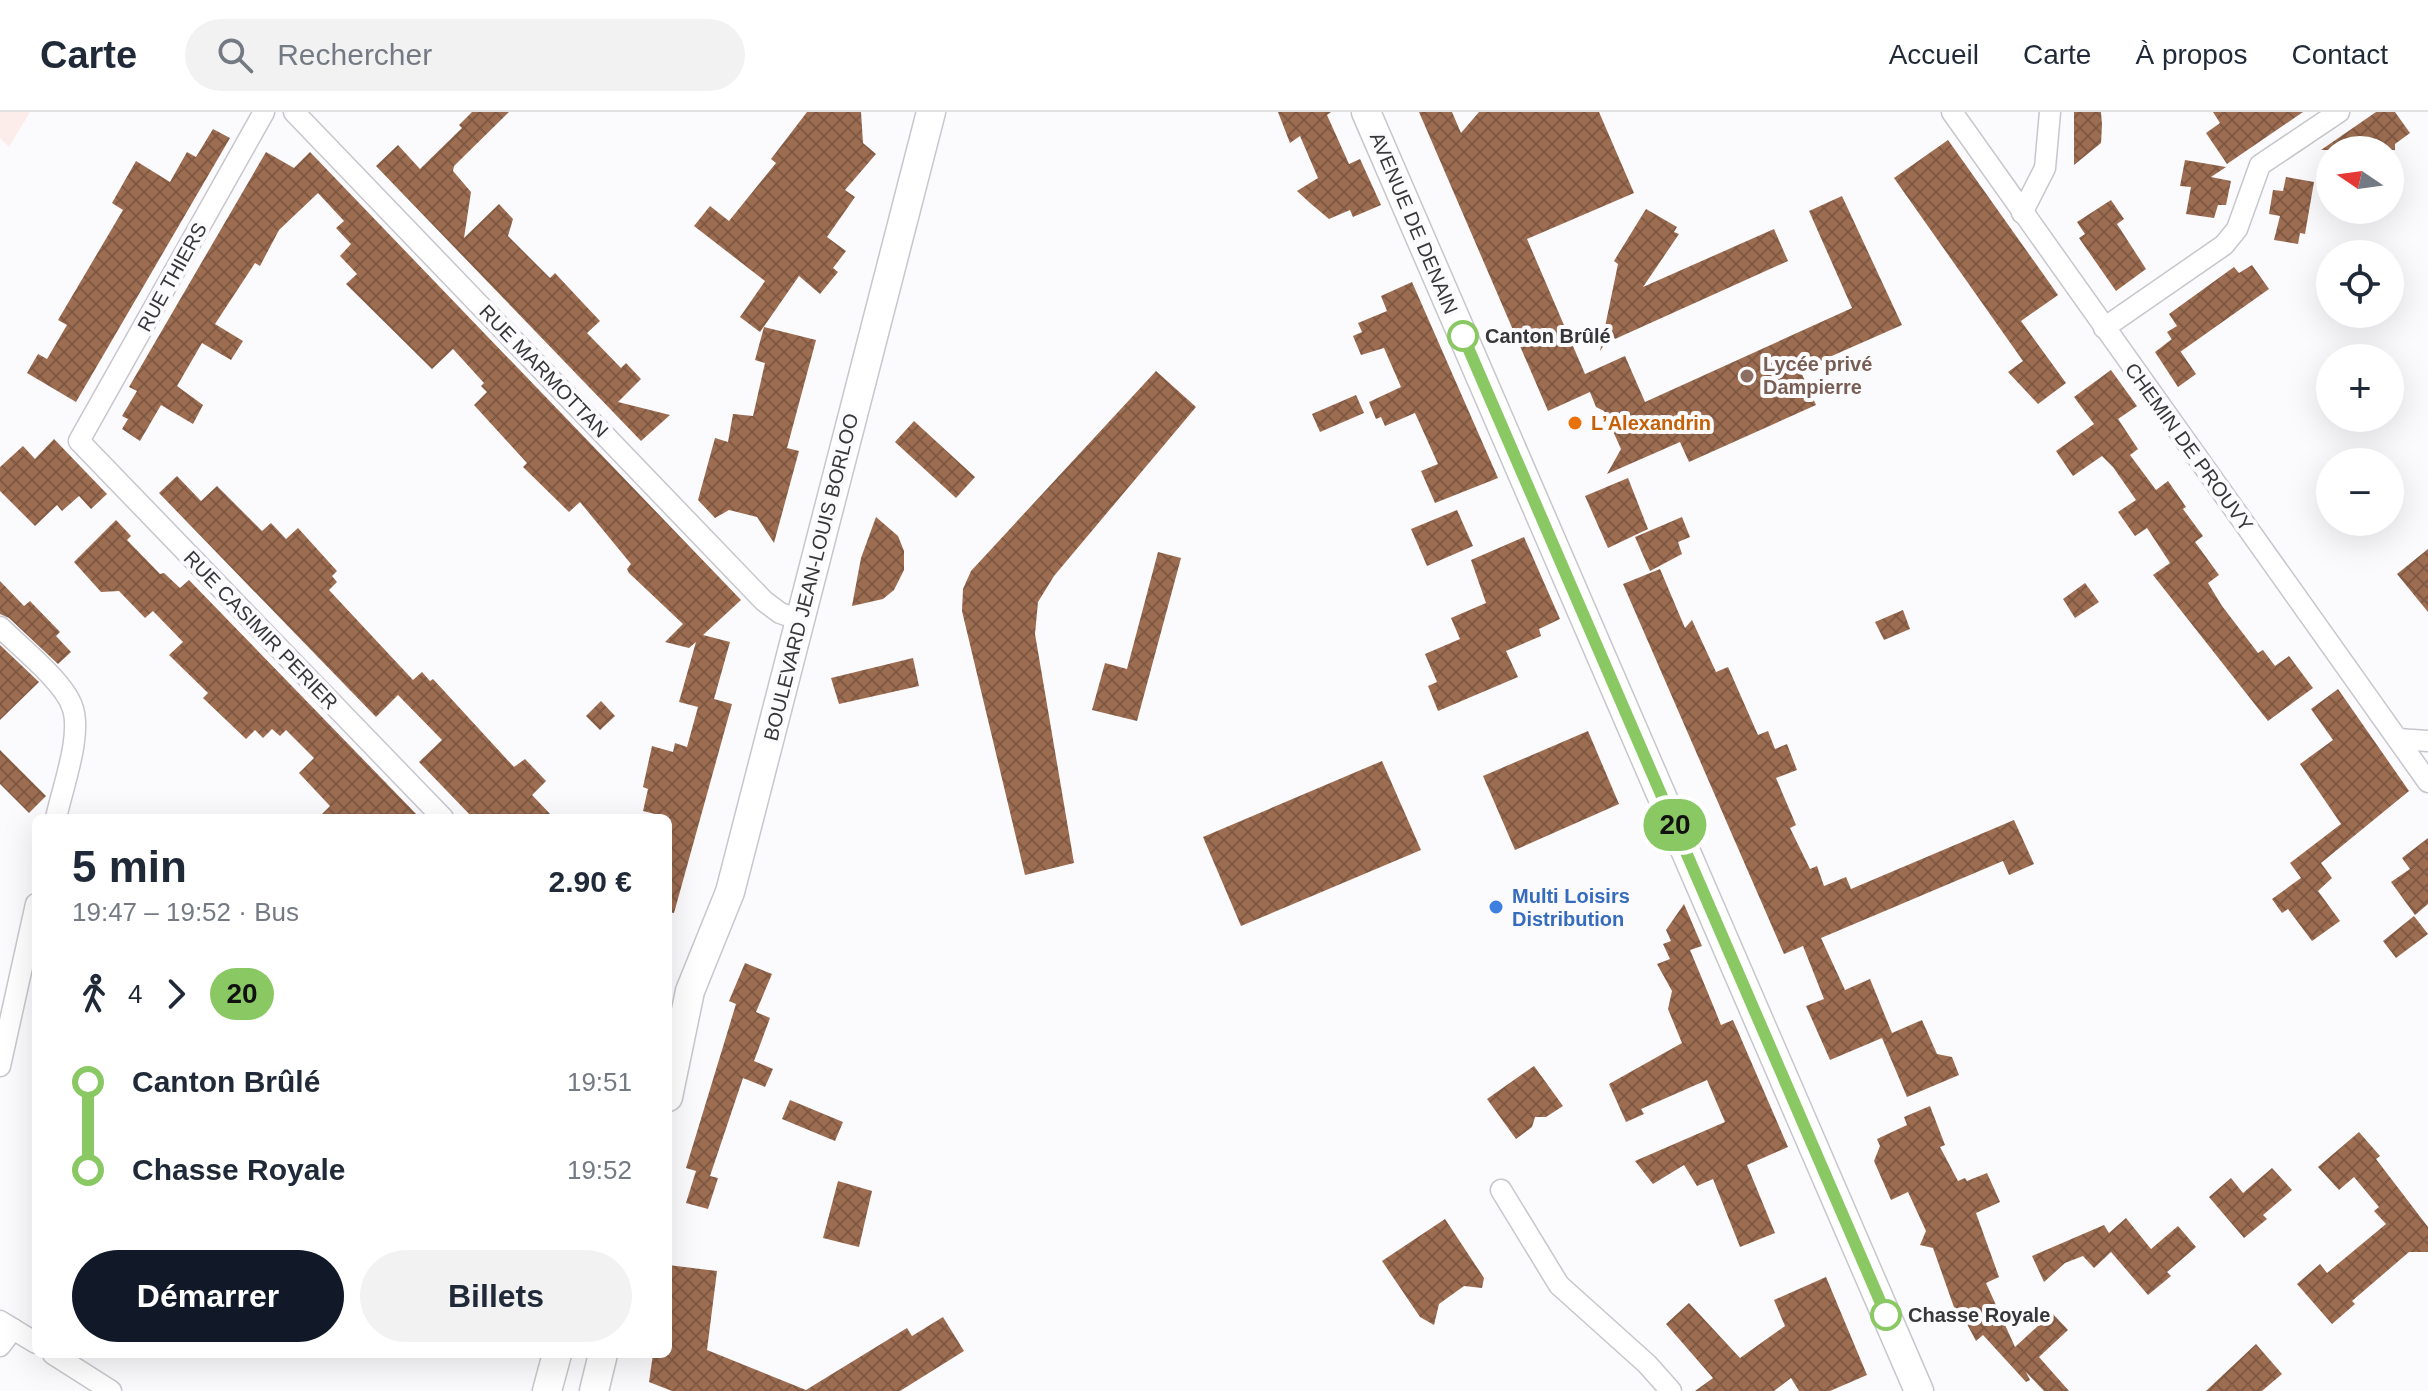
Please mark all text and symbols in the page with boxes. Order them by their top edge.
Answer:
search box [185,19,745,91]
icon: search [213,33,257,77]
text: Carte [40,34,137,76]
text: Rechercher [277,38,432,71]
text: Accueil [1889,39,1979,70]
text: Carte [2023,39,2091,70]
text: À propos [2135,39,2248,70]
text: Contact [2292,39,2388,70]
street label: AVENUE DE DENAIN [1366,129,1462,317]
north arrow [2316,136,2404,224]
map controls [2316,136,2404,536]
street label: RUE THIERS [133,219,211,335]
button: locate [2316,240,2404,328]
street label: RUE MARMOTTAN [475,300,613,442]
marker: Canton Brûlé [1448,321,1478,351]
place label: Canton Brûlé [1485,325,1611,347]
button: + [2316,344,2404,432]
place label: Lycée privé Dampierre [1763,353,1872,398]
street label: CHEMIN DE PROUVY [2121,359,2257,535]
marker: Lycée privé Dampierre [1738,367,1756,385]
street label: BOULEVARD JEAN-LOUIS BORLOO [760,411,862,743]
place label: L’Alexandrin [1591,412,1711,434]
marker: L’Alexandrin [1566,414,1584,432]
button: − [2316,448,2404,536]
street label: RUE CASIMIR PERIER [180,546,342,714]
line badge: 20 [1639,799,1711,851]
text: 20 [1659,809,1691,840]
text: 5 min [72,842,187,891]
text: 2.90 € [549,865,632,898]
place label: Multi Loisirs Distribution [1512,885,1630,930]
text: 19:47 – 19:52 · Bus [72,897,299,927]
marker: Multi Loisirs Distribution [1487,898,1505,916]
icon: walk [72,972,116,1016]
icon: forward [154,972,198,1016]
text: 20 [226,978,258,1009]
text: 4 [128,979,142,1009]
text: Canton Brûlé [132,1065,320,1098]
text: 19:51 [567,1067,632,1097]
text: Chasse Royale [132,1153,345,1186]
text: 19:52 [567,1155,632,1185]
button: Démarrer [72,1250,344,1342]
button: Billets [360,1250,632,1342]
marker: Chasse Royale [1871,1300,1901,1330]
place label: Chasse Royale [1908,1304,2050,1326]

